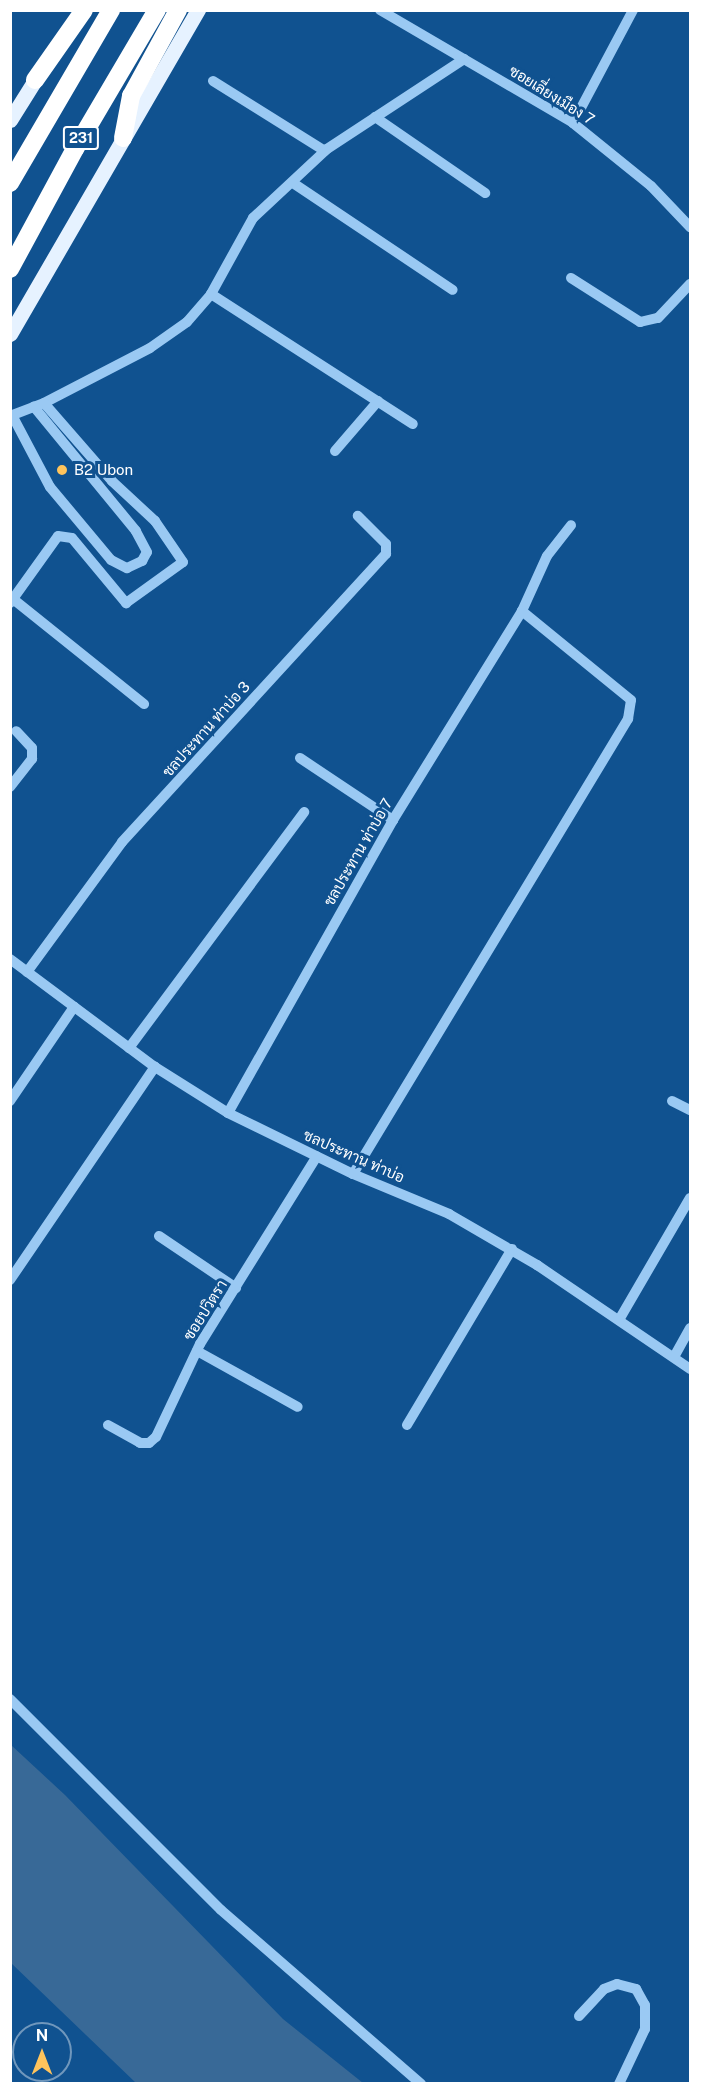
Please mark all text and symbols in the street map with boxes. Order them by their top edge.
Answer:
street label: ซอยเลี่ยงเมือง 7 [506,62,598,128]
road number: 231 [62,127,100,149]
place label: B2 Ubon [74,461,133,479]
marker: B2 Ubon [55,463,69,477]
street label: ชลประทาน ท่าบ่อ 3 [159,678,253,780]
street label: ชลประทาน ท่าบ่อ 7 [320,795,396,909]
street label: ชลประทาน ท่าบ่อ [301,1126,407,1186]
street label: ซอยปวิตรา [179,1276,231,1344]
north arrow [12,2022,72,2082]
text: N [36,2026,48,2045]

